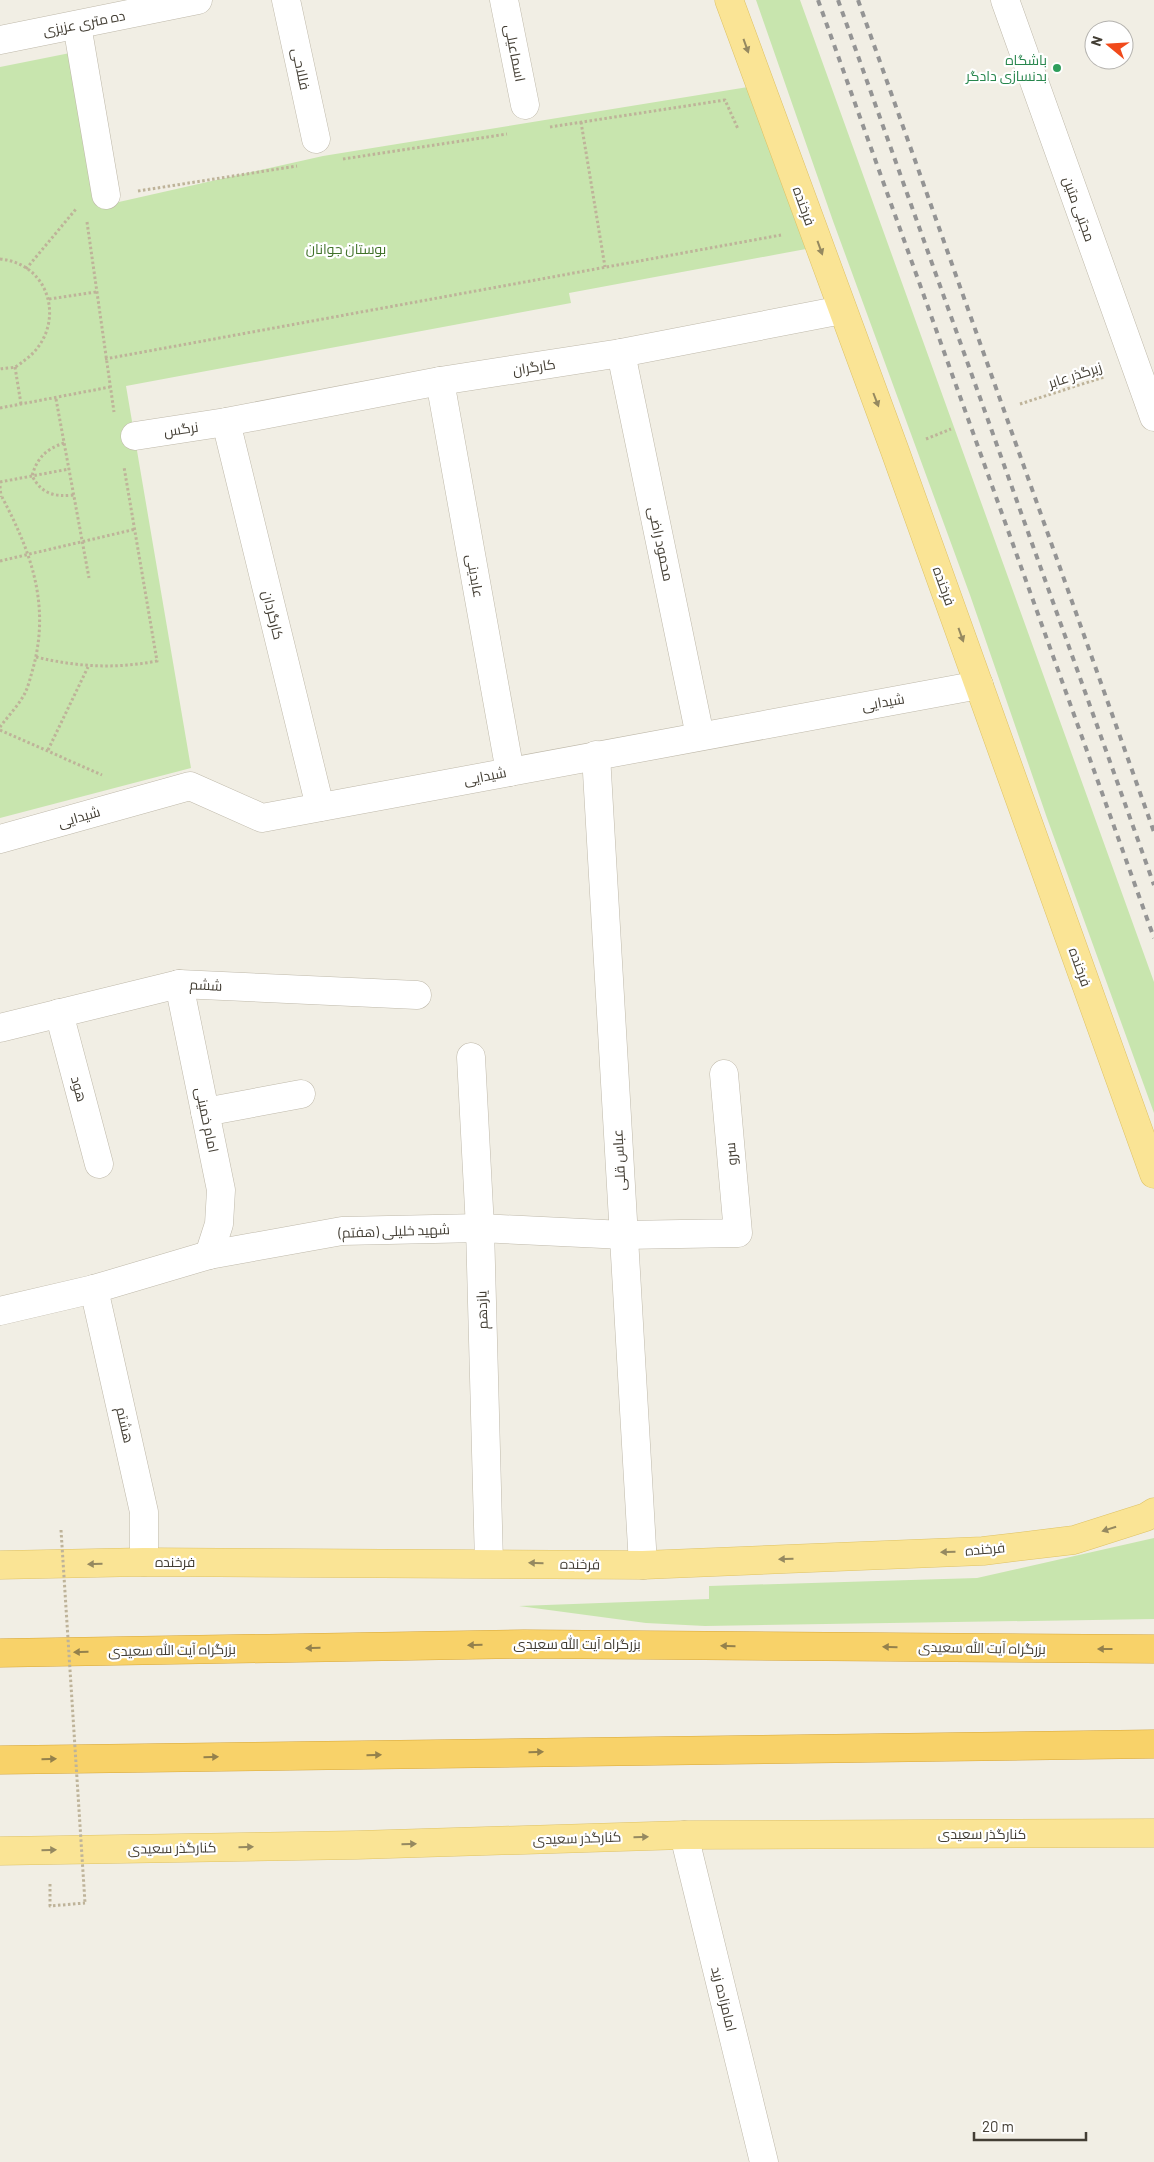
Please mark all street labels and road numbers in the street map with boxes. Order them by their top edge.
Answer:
street label: ده متری عزیزی [41,6,126,39]
street label: اسماعیلی [502,23,529,83]
street label: فللاحی [289,46,314,91]
street label: مجتبی متین [1060,174,1099,244]
street label: فرخنده [790,184,819,228]
street label: کارگران [511,355,557,378]
street label: زیرگذر عابر [1045,358,1104,391]
street label: نرگس [162,418,199,439]
street label: محمود راضی [645,505,678,583]
street label: عابدینی [463,553,488,599]
street label: فرخنده [930,564,959,608]
street label: کارگردان [259,589,288,641]
street label: شیدایی [860,689,906,714]
street label: شیدایی [462,763,508,788]
street label: شیدایی [56,802,102,831]
street label: فرخنده [1066,945,1095,989]
street label: ششم [189,975,223,996]
street label: هود [68,1074,91,1104]
street label: امام خمینی [190,1086,223,1154]
street label: عباس قلی [608,1129,629,1191]
street label: سرو [721,1142,740,1166]
street label: شهید خلیلی (هفتم) [337,1220,450,1243]
street label: یازدهم [472,1290,493,1330]
street label: هشتم [111,1405,138,1445]
street label: فرخنده [964,1538,1006,1559]
street label: فرخنده [155,1553,195,1570]
street label: فرخنده [560,1555,600,1572]
street label: بزرگراه آیت الله سعیدی [513,1635,641,1652]
street label: بزرگراه آیت الله سعیدی [918,1638,1046,1657]
street label: بزرگراه آیت الله سعیدی [108,1640,236,1659]
street label: کنارگذر سعیدی [938,1825,1026,1842]
street label: کنارگذر سعیدی [532,1827,622,1848]
street label: کنارگذر سعیدی [127,1838,217,1857]
street label: امامزاده زید [708,1965,741,2033]

